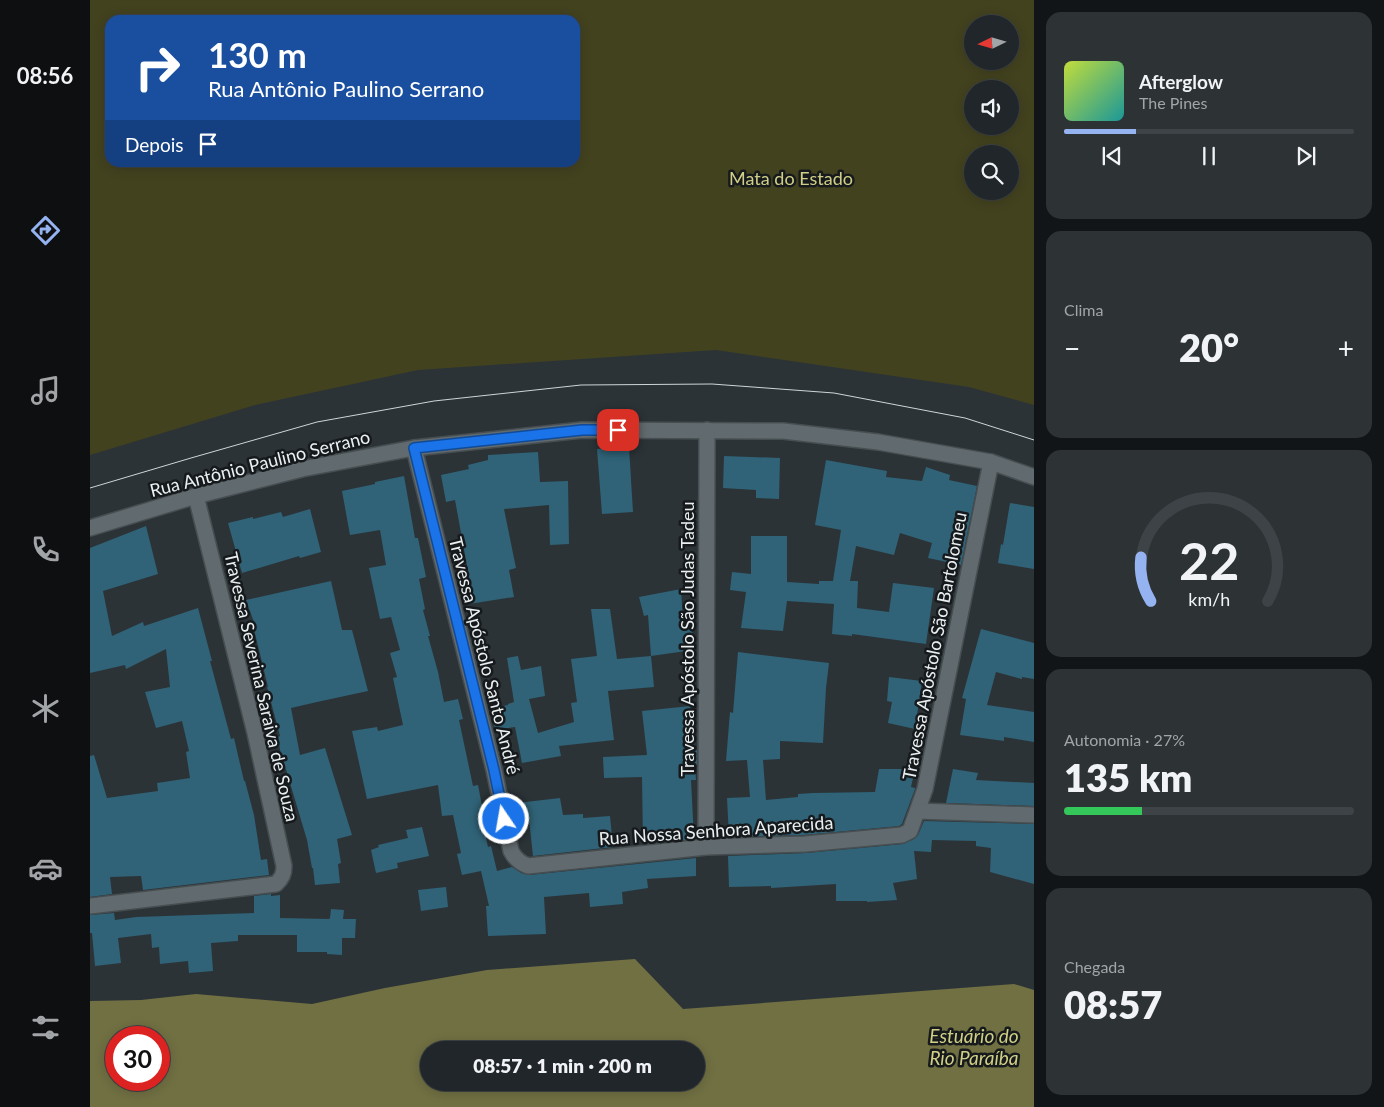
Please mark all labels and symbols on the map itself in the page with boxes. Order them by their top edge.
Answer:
north arrow [964,15,1019,70]
park label: Mata do Estado [729,167,853,189]
pin [597,409,639,451]
street label: Rua Antônio Paulino Serrano [147,425,372,501]
street label: Travessa Apóstolo São Judas Tadeu [676,501,698,777]
street label: Travessa Apóstolo São Bartolomeu [897,510,971,782]
street label: Travessa Apóstolo Santo André [445,535,525,777]
street label: Travessa Severina Saraiva de Souza [220,550,304,824]
position arrow [477,792,529,844]
street label: Rua Nossa Senhora Aparecida [598,811,834,849]
water label: Estuário do Rio Paraíba [929,1024,1019,1069]
speed limit sign: 30 [105,1026,170,1091]

